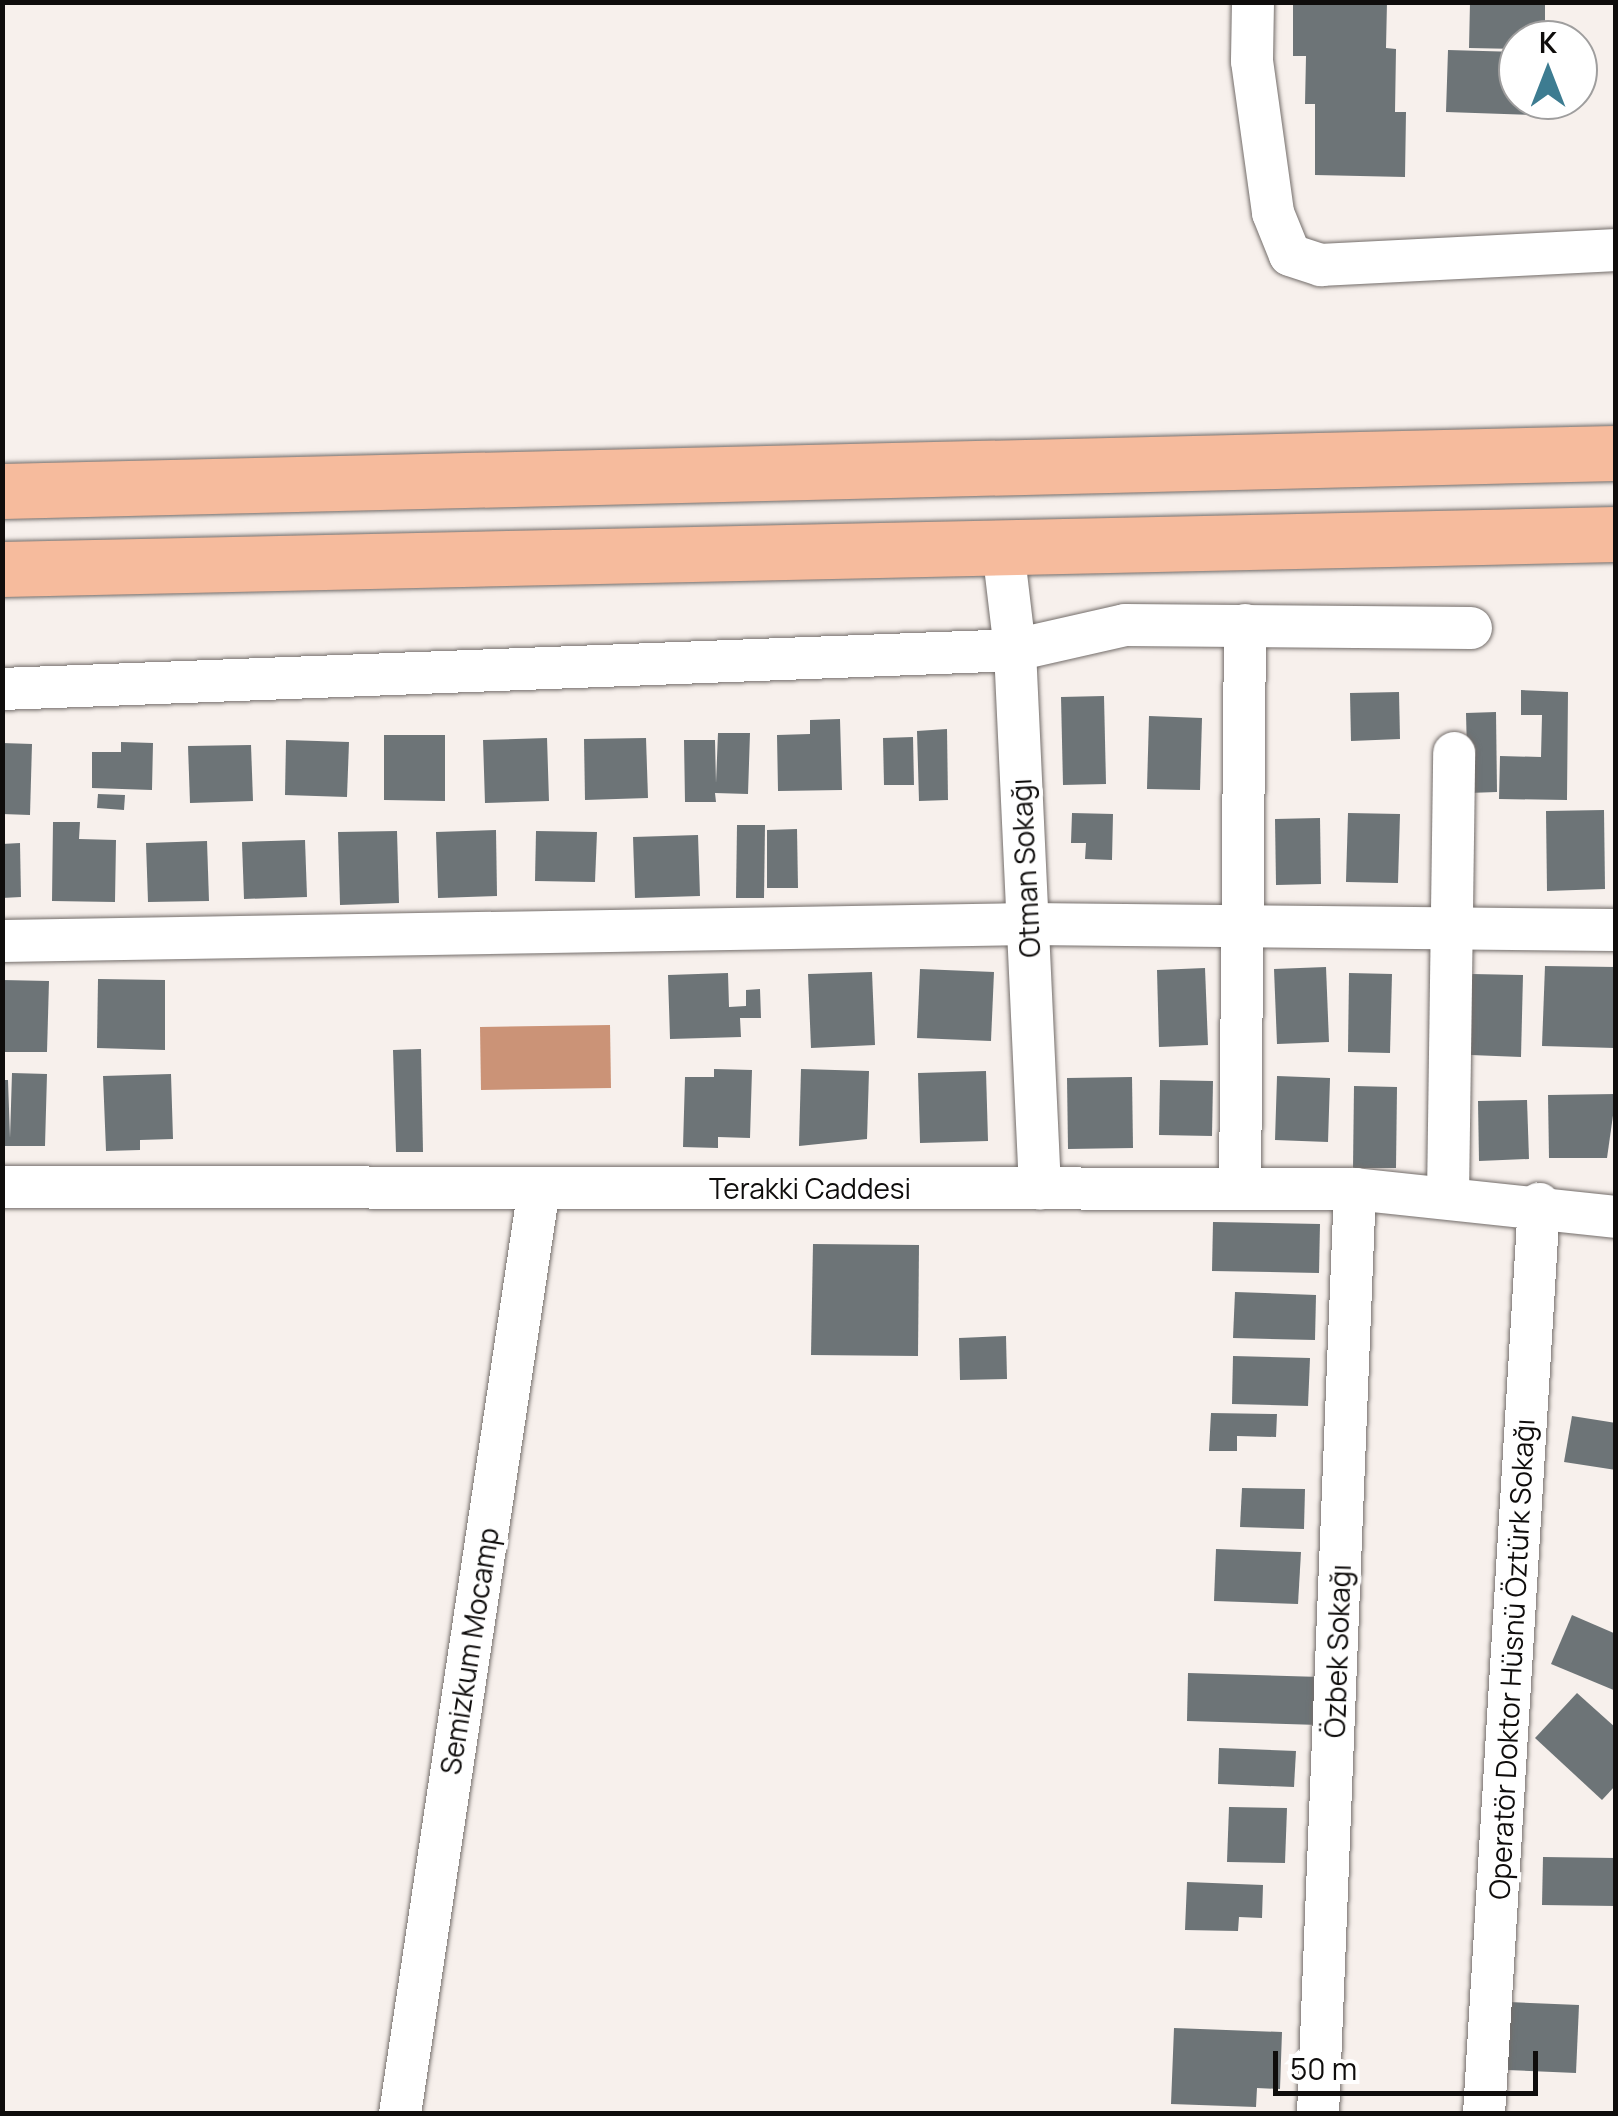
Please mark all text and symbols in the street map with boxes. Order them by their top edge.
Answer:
north arrow [1498,20,1598,120]
text: K [1539,23,1557,61]
street label: Otman Sokağı [1004,778,1046,958]
street label: Terakki Caddesi [709,1171,911,1205]
street label: Operatör Doktor Hüsnü Öztürk Sokağı [1482,1418,1540,1900]
street label: Semizkum Mocamp [433,1525,505,1777]
street label: Özbek Sokağı [1317,1564,1357,1738]
scale bar [1278,2031,1543,2093]
text: 50 m [1290,2048,1357,2089]

